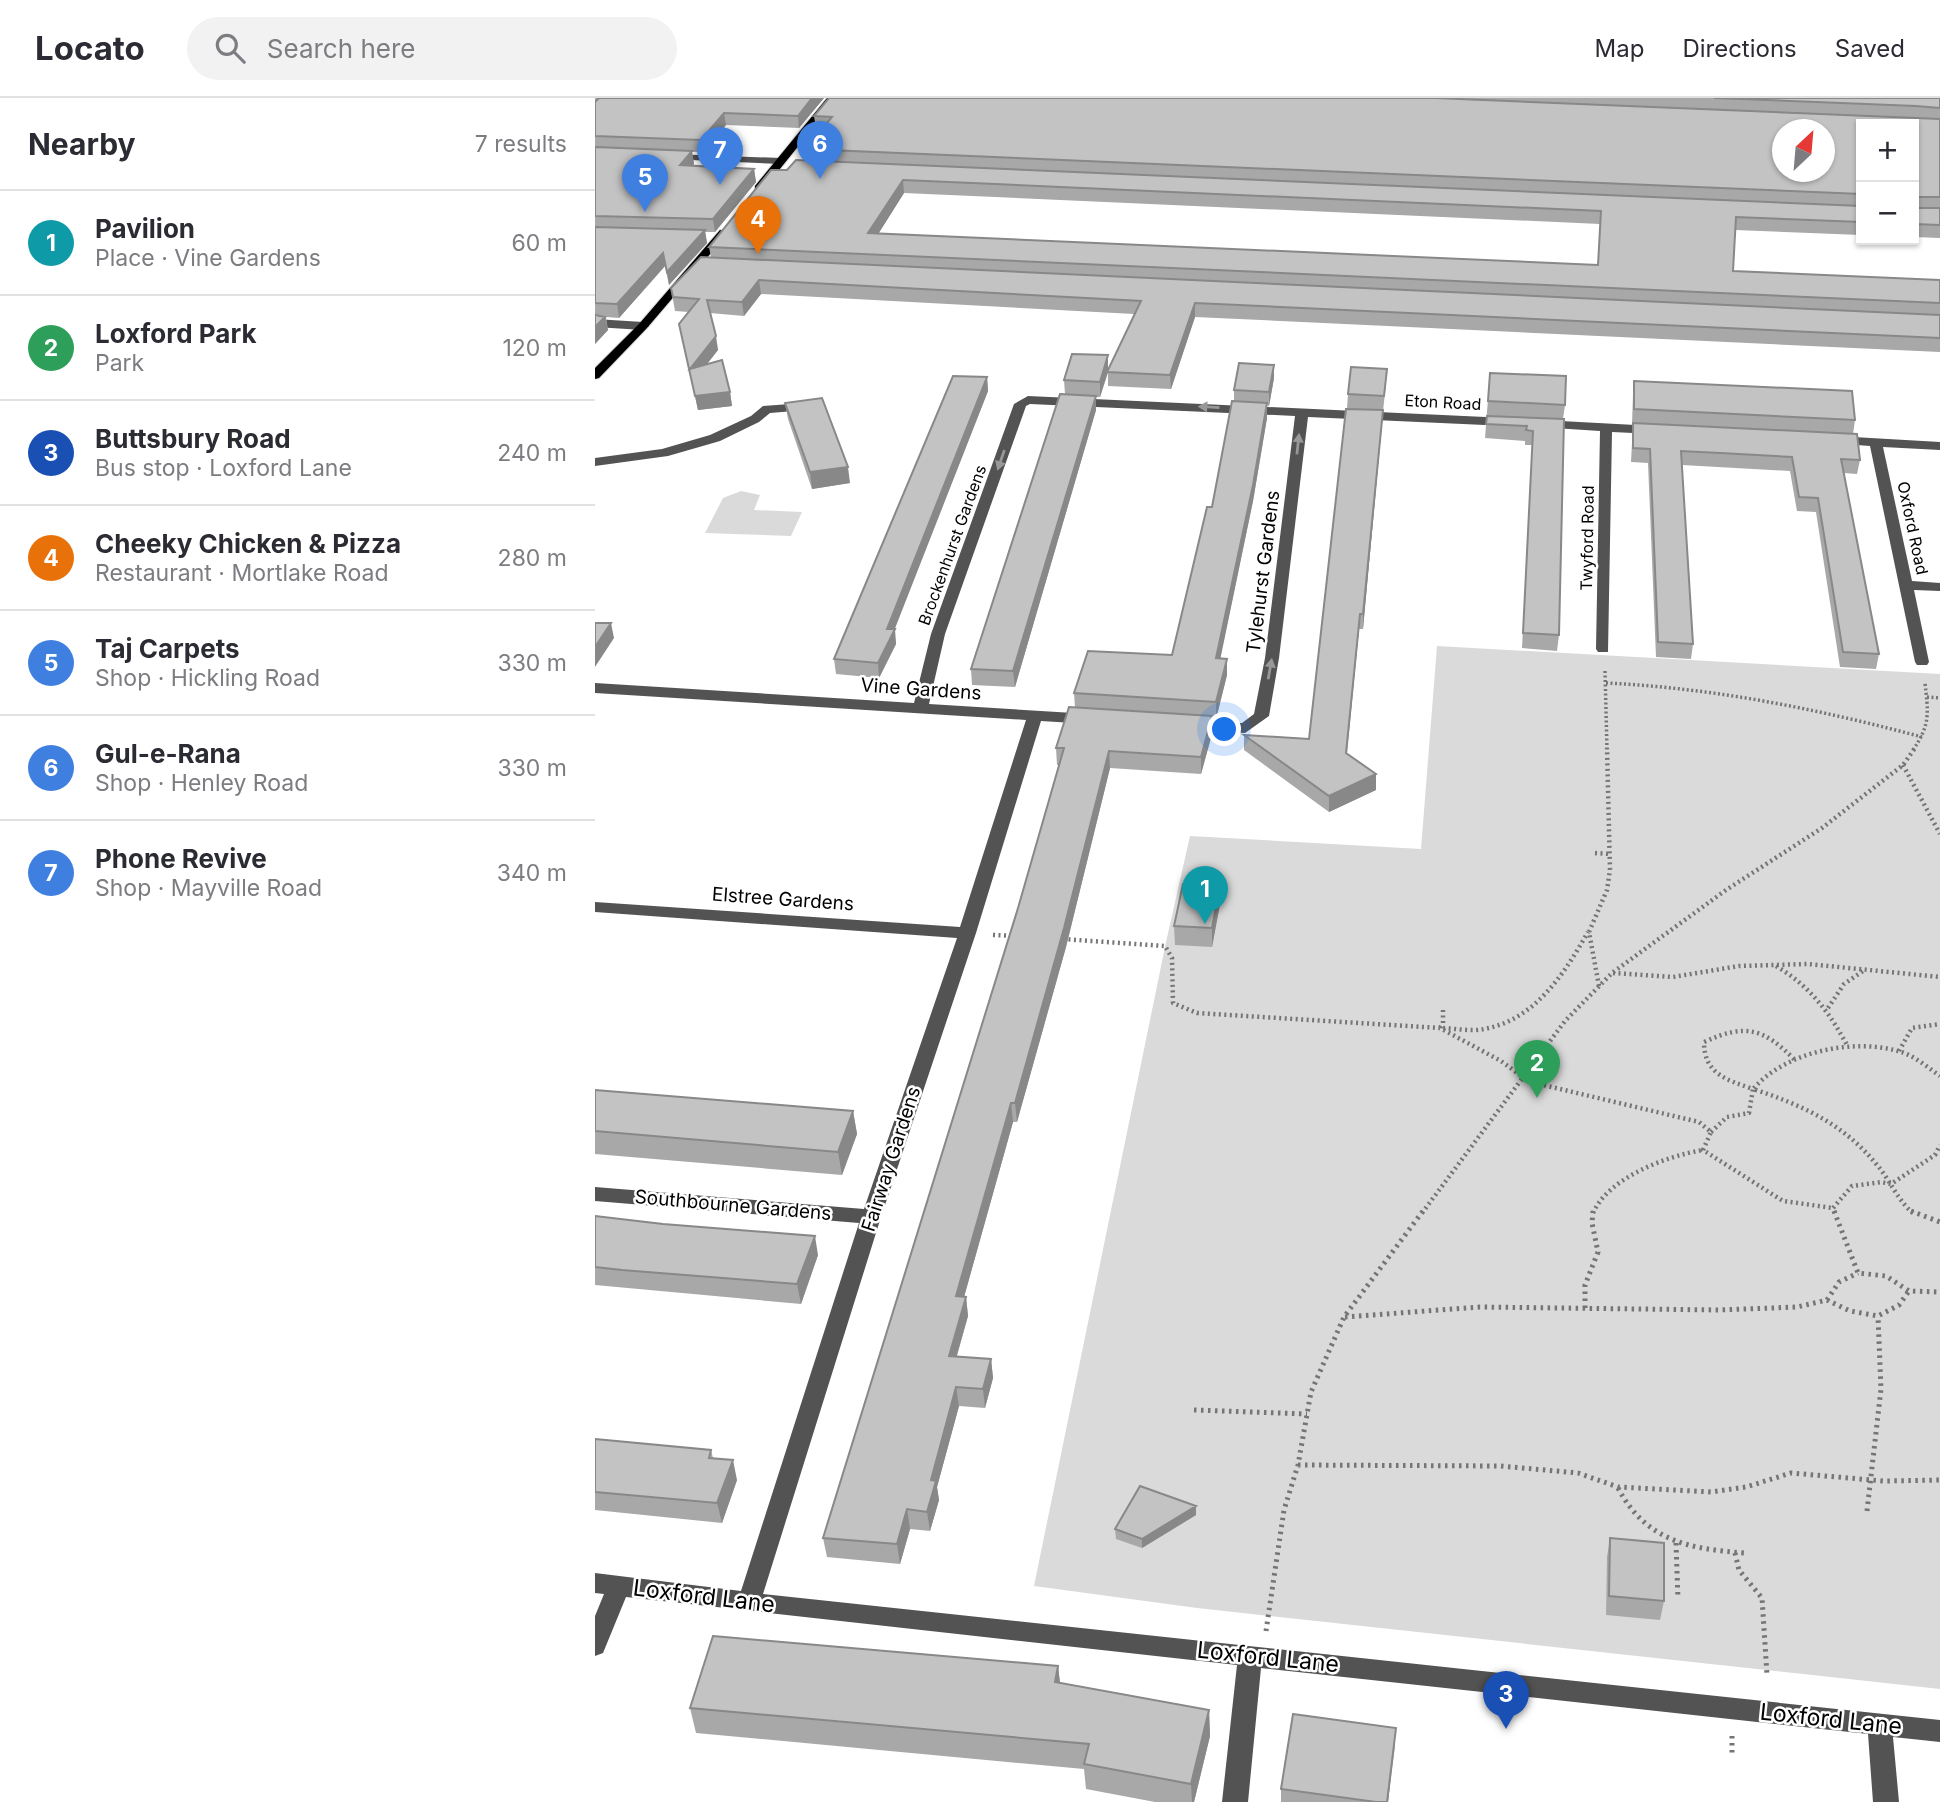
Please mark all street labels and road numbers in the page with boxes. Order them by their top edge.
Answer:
street label: Eton Road [1404,390,1482,414]
street label: Brockenhurst Gardens [914,462,990,628]
street label: Oxford Road [1893,479,1933,577]
street label: Twyford Road [1576,485,1598,591]
street label: Tylehurst Gardens [1242,489,1284,655]
street label: Vine Gardens [860,673,982,705]
street label: Elstree Gardens [711,883,855,915]
street label: Fairway Gardens [857,1084,925,1234]
street label: Southbourne Gardens [634,1185,832,1225]
street label: Loxford Lane [631,1573,777,1619]
street label: Loxford Lane [1196,1636,1340,1678]
street label: Loxford Lane [1759,1698,1903,1740]

